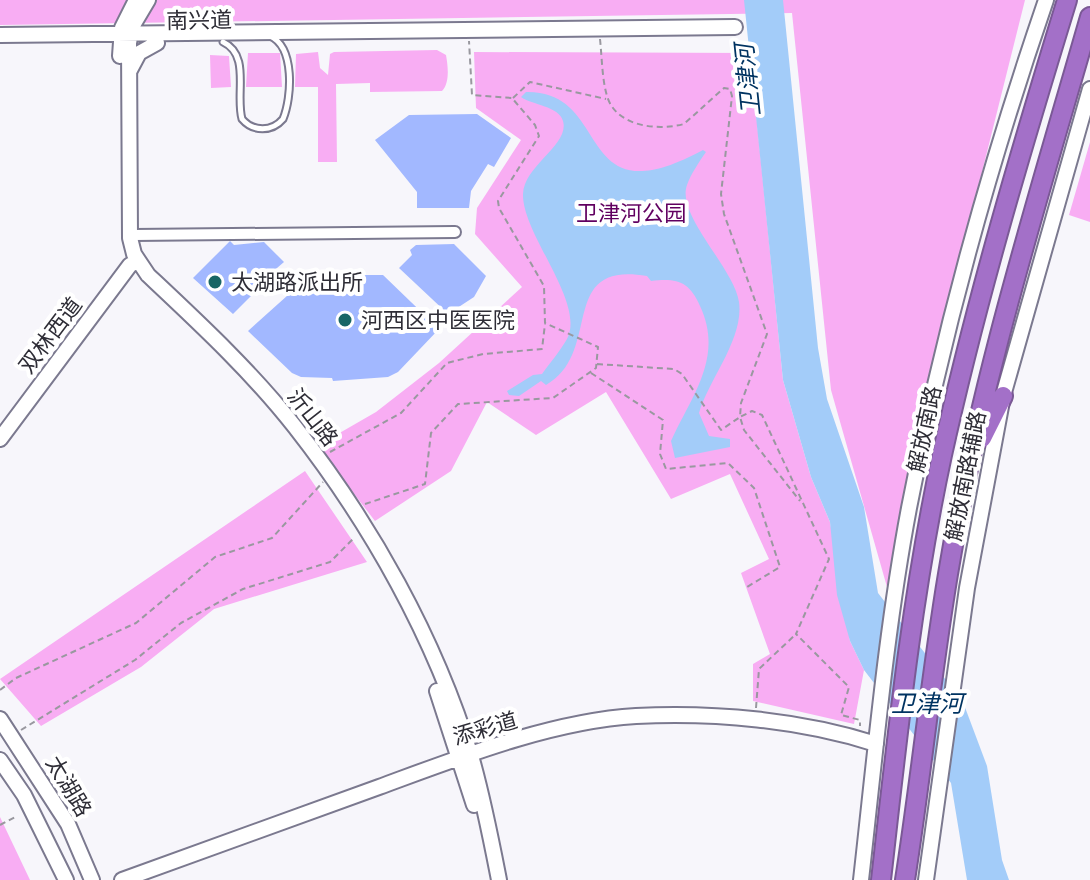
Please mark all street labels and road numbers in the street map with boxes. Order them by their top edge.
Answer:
street label: 南兴道 [166,8,232,37]
street label: 双林西道 [15,293,89,380]
street label: 沂山路 [280,384,342,453]
street label: 解放南路 [904,384,949,475]
street label: 解放南路辅路 [942,409,993,544]
street label: 添彩道 [450,708,521,752]
street label: 太湖路 [38,752,95,823]

